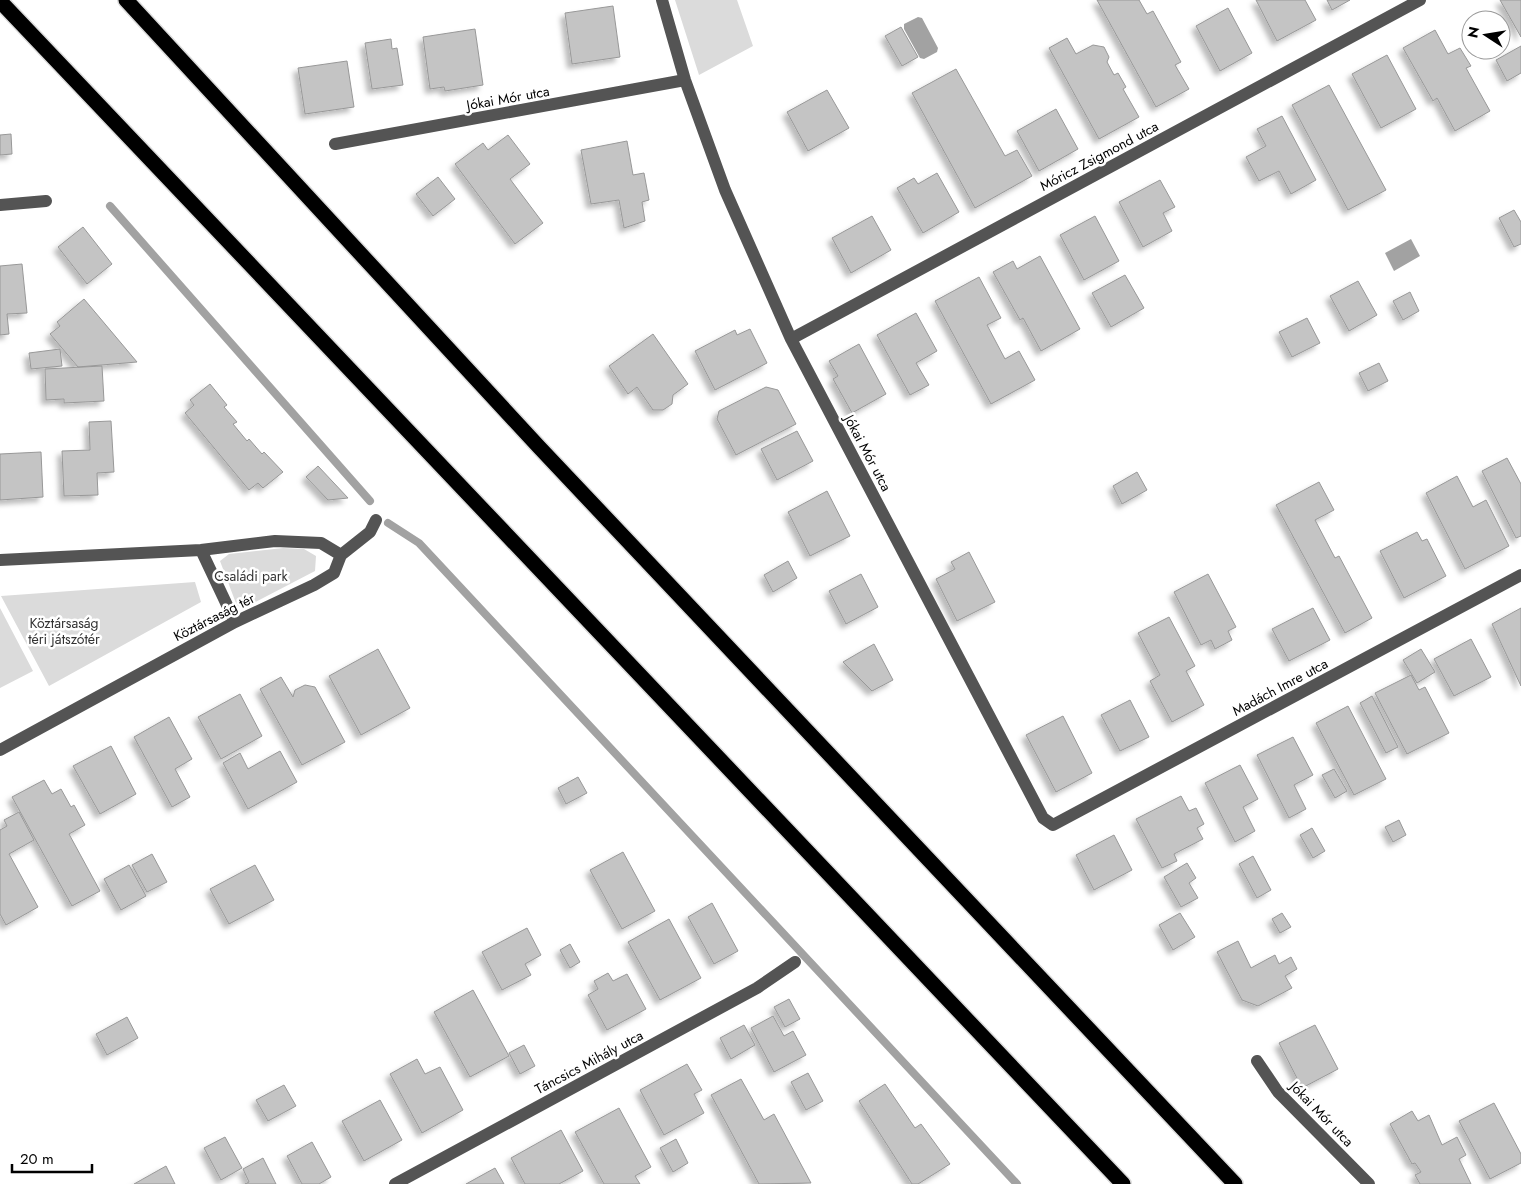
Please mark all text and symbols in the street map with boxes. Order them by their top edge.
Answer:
north arrow [1461,10,1511,60]
text: N [1462,25,1484,40]
street label: Jókai Mór utca [463,81,551,115]
street label: Móricz Zsigmond utca [1036,116,1162,196]
street label: Jókai Mór utca [839,410,897,495]
park label: Családi park [214,566,289,586]
street label: Köztársaság tér [170,588,258,646]
park label: Köztársaság téri játszótér [28,613,100,649]
street label: Madách Imre utca [1229,653,1331,721]
street label: Táncsics Mihály utca [531,1025,647,1099]
street label: Jókai Mór utca [1284,1075,1358,1151]
scale bar [12,1142,92,1174]
text: 20 m [20,1148,54,1170]

